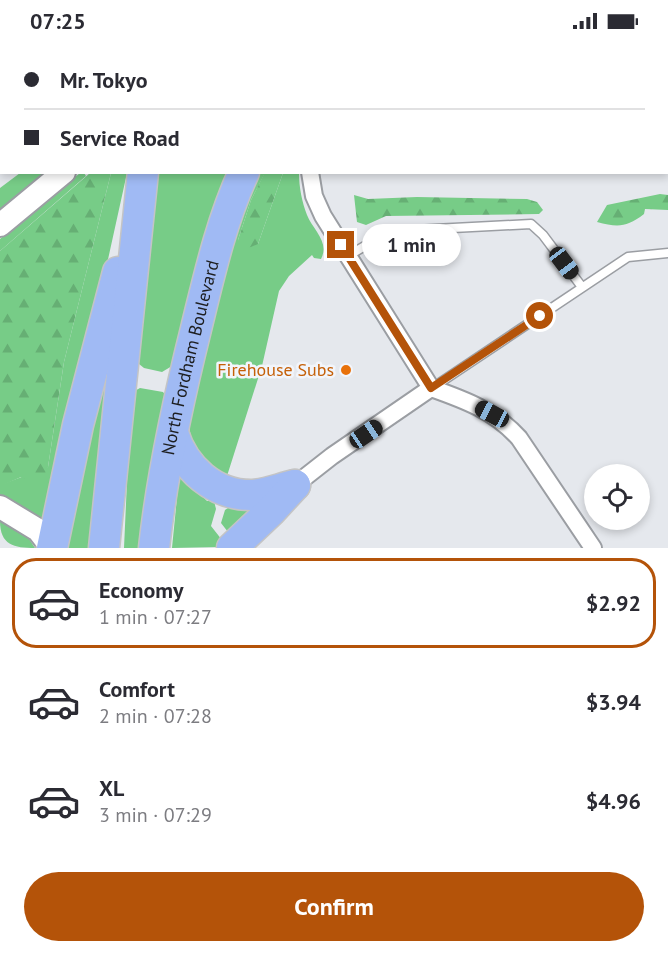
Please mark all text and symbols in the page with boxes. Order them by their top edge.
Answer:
text: 07:25 [30,7,86,35]
text: Mr. Tokyo [60,66,147,94]
text: Service Road [60,124,180,152]
callout: 1 min [362,224,461,266]
route end [327,231,354,258]
text: 1 min [387,232,436,258]
car [546,243,582,283]
street label: North Fordham Boulevard [156,257,224,457]
route start [526,302,553,329]
place label: Firehouse Subs [217,358,334,381]
marker: Firehouse Subs [339,363,353,377]
car [472,398,512,430]
car [346,416,386,452]
map controls [584,464,650,530]
button: locate [584,464,650,530]
icon: car [27,576,81,630]
text: Economy [99,576,183,604]
text: $2.92 [586,589,641,617]
text: 1 min · 07:27 [99,604,212,630]
icon: car [27,675,81,729]
text: Comfort [99,675,175,703]
text: $3.94 [586,688,641,716]
text: 2 min · 07:28 [99,703,212,729]
icon: car [27,774,81,828]
text: XL [99,774,124,802]
text: $4.96 [586,787,641,815]
text: 3 min · 07:29 [99,802,212,828]
button: Confirm [24,872,644,941]

